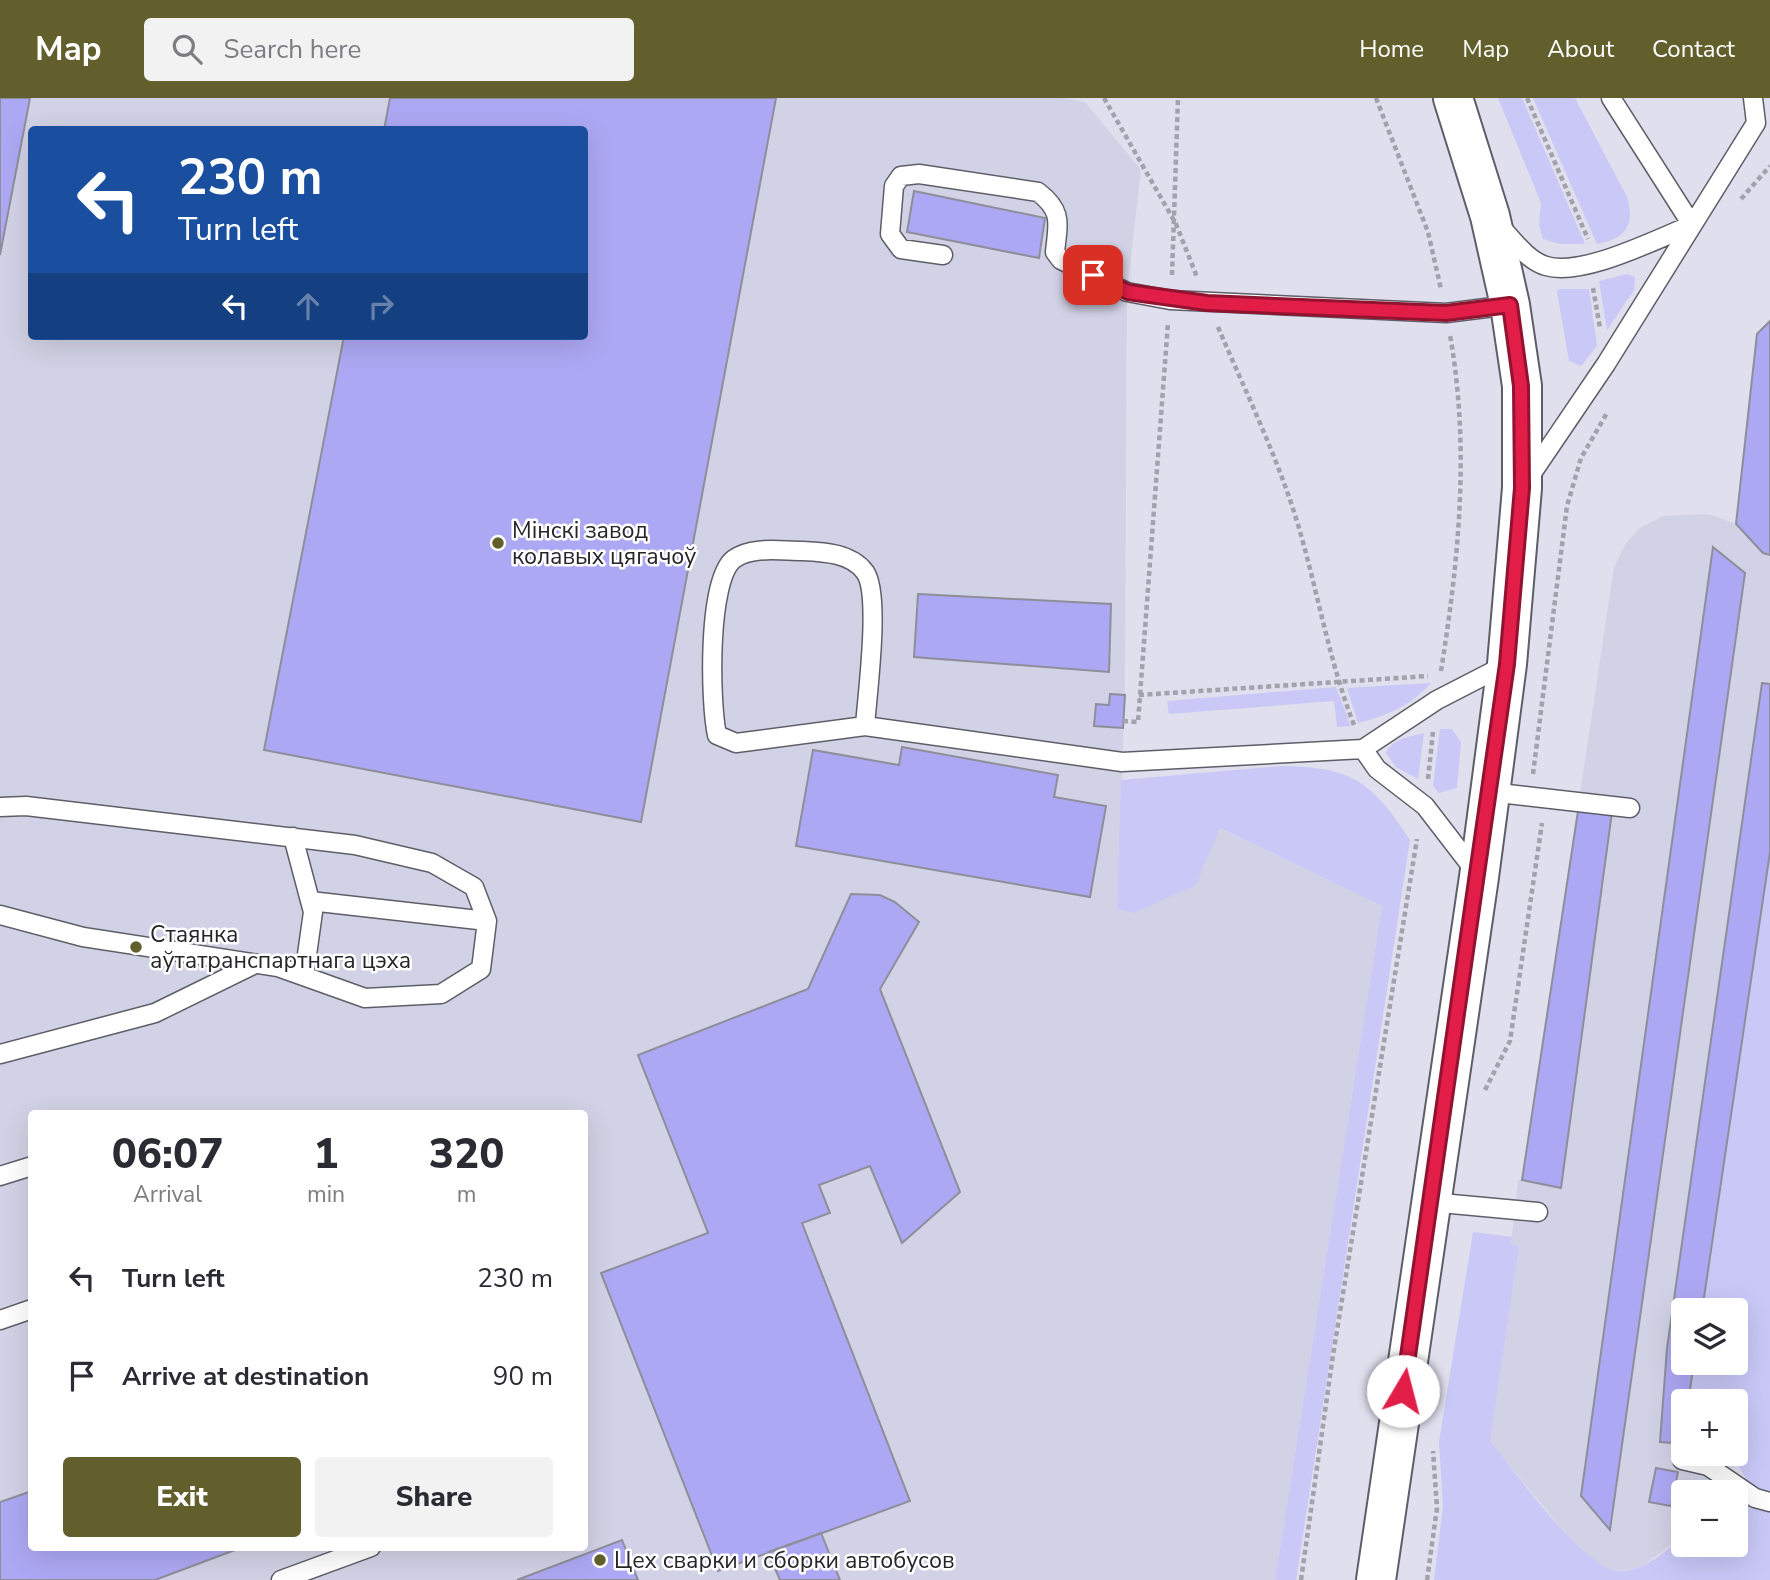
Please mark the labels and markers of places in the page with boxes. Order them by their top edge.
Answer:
pin [1063,245,1123,305]
place label: Мінскі завод колавых цягачоў [512,515,696,572]
marker: Мінскі завод колавых цягачоў [490,535,506,551]
place label: Стаянка аўтатранспартнага цэха [150,919,411,976]
marker: Стаянка аўтатранспартнага цэха [128,939,144,955]
place label: Цех сварки и сборки автобусов [614,1545,955,1576]
marker: Цех сварки и сборки автобусов [592,1552,608,1568]

